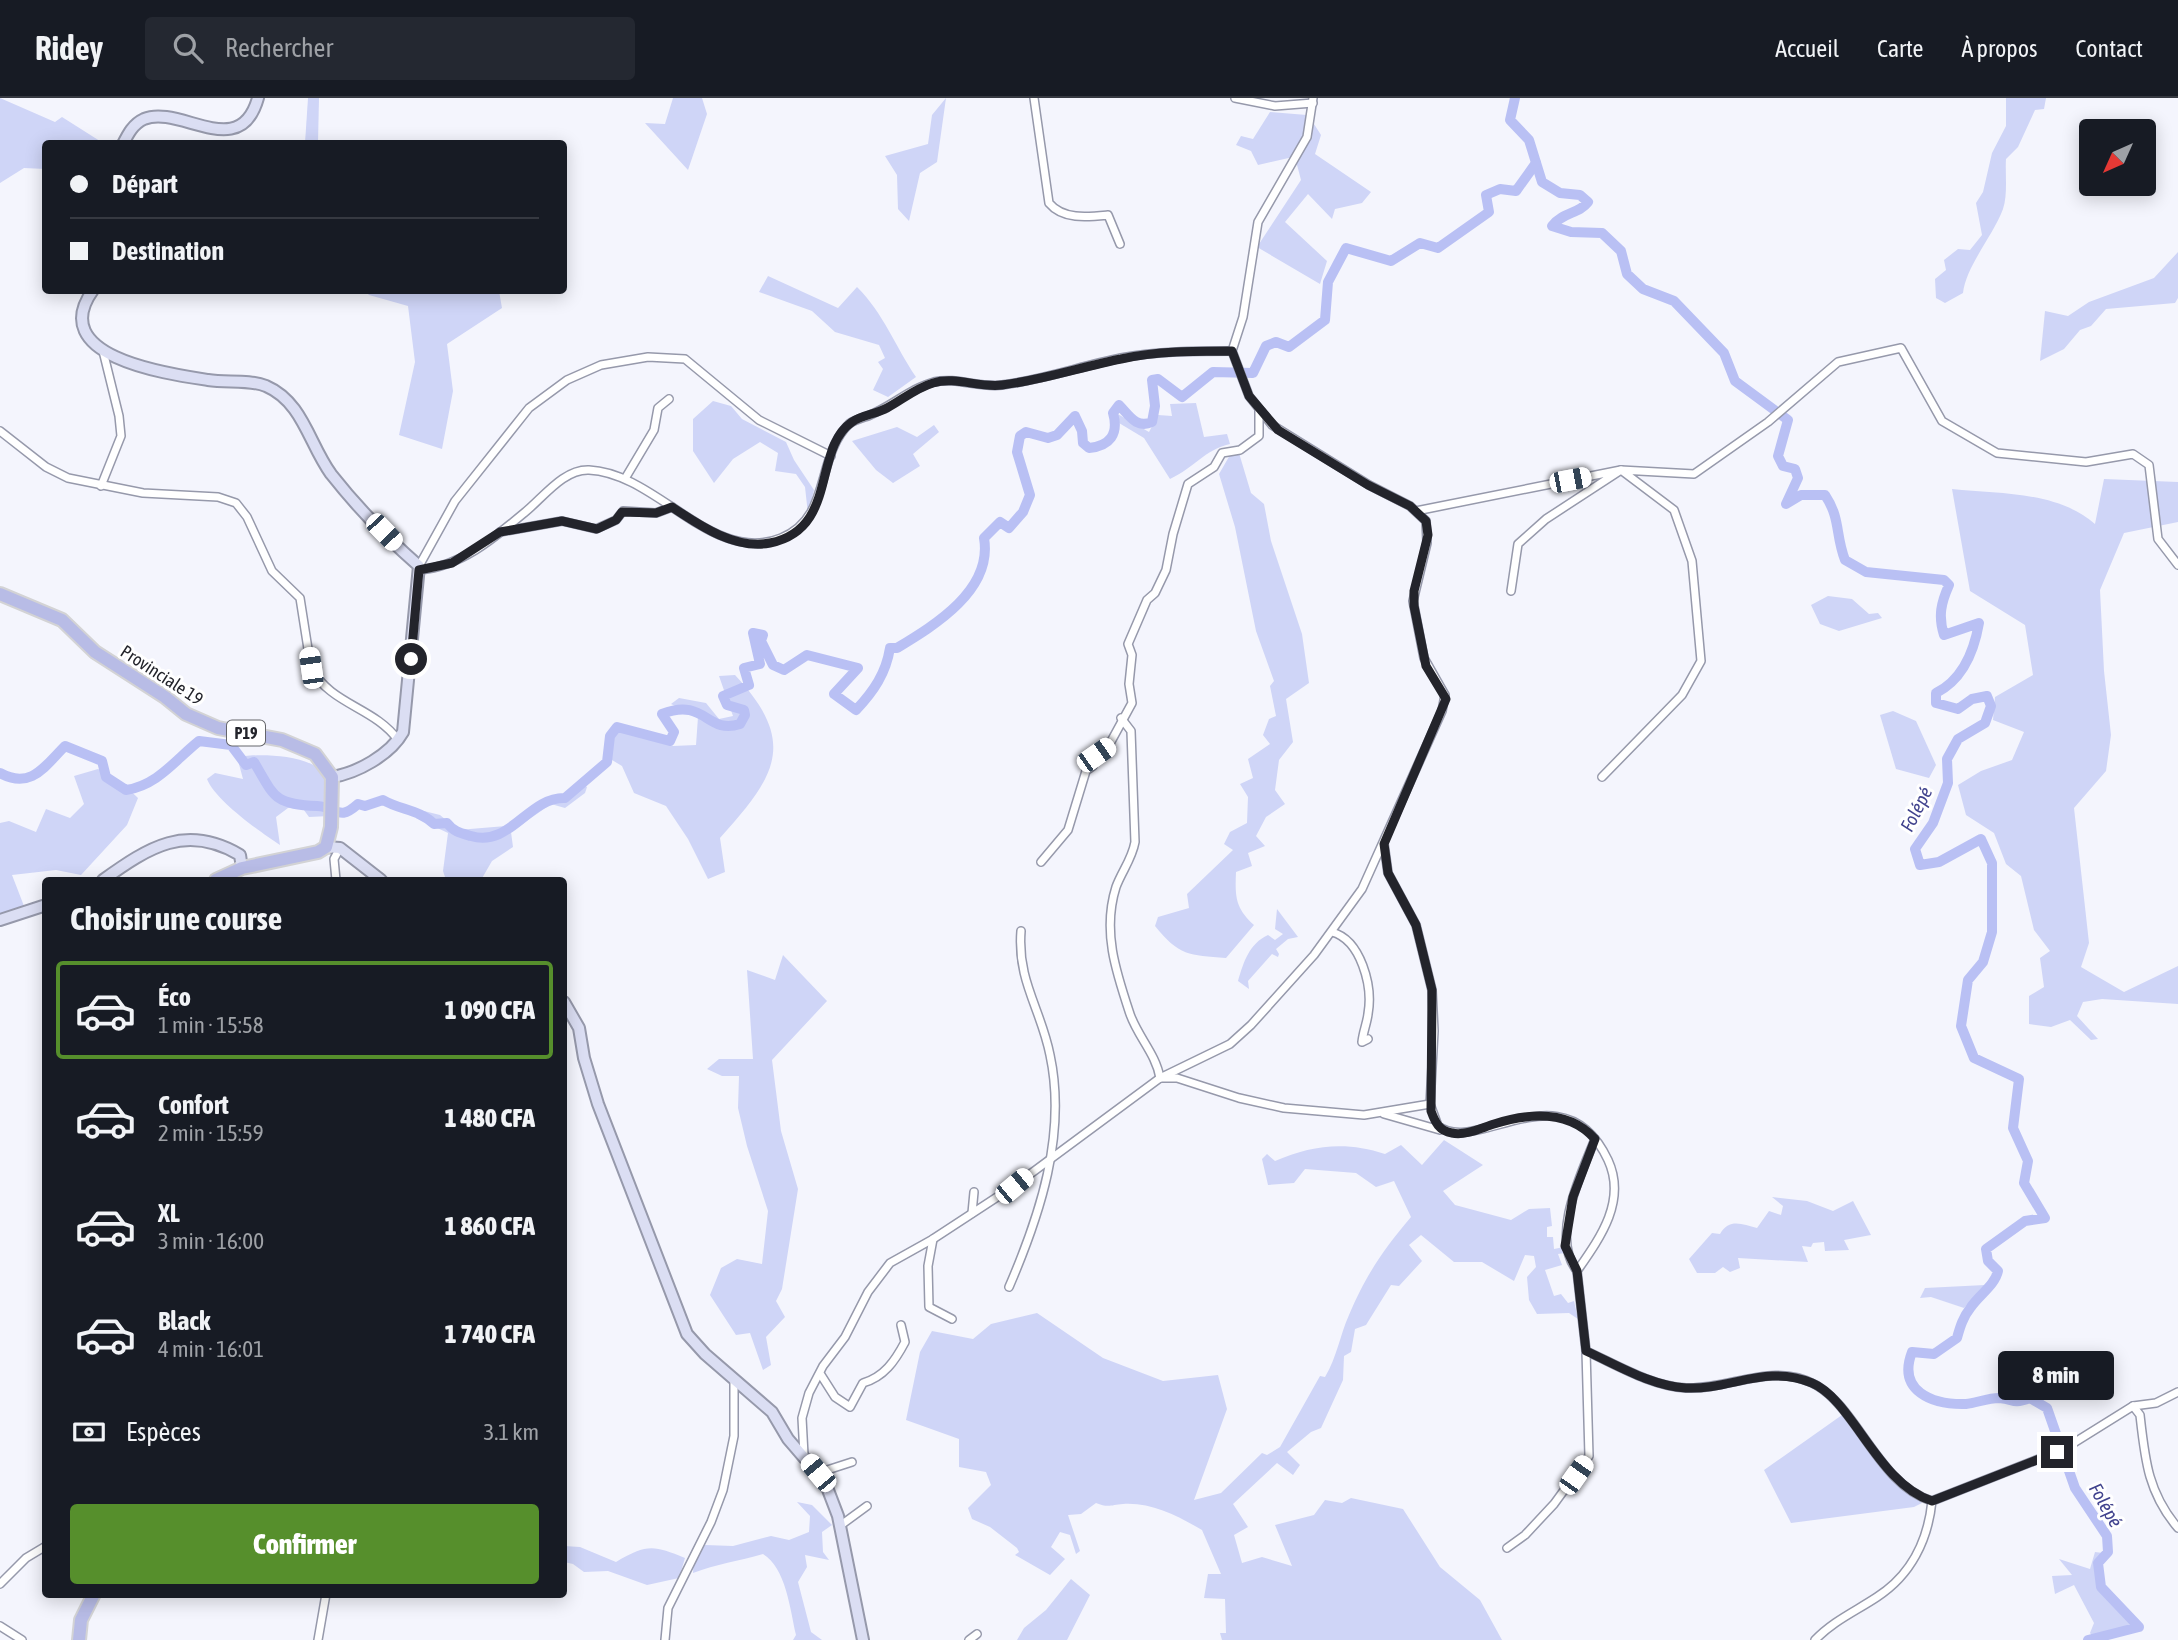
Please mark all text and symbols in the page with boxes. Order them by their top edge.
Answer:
search box [145,17,635,80]
text: Ridey [35,29,103,67]
icon: search [169,29,207,67]
text: Rechercher [225,33,333,63]
text: Accueil [1775,35,1839,62]
text: Carte [1877,35,1923,62]
text: À propos [1961,35,2037,62]
text: Contact [2075,35,2143,62]
north arrow [2079,119,2156,196]
map controls [2079,119,2156,196]
text: Départ [112,169,178,199]
text: Destination [112,236,224,266]
car [1548,466,1593,494]
car [362,510,407,554]
street label: Provinciale 19 [117,641,207,709]
route start [395,643,427,675]
car [298,646,325,690]
road number: P19 [227,720,265,746]
car [1073,734,1120,776]
water label: Folépé [1895,783,1937,835]
text: Choisir une course [70,900,282,937]
icon: car [74,979,137,1042]
text: Éco [158,982,191,1012]
text: 1 090 CFA [445,995,535,1025]
text: 1 min · 15:58 [158,1012,264,1038]
icon: car [74,1087,137,1150]
text: Confort [158,1090,229,1120]
text: 1 480 CFA [445,1103,535,1133]
text: 2 min · 15:59 [158,1120,264,1146]
car [992,1164,1037,1208]
icon: car [74,1195,137,1258]
text: XL [158,1198,180,1228]
text: 1 860 CFA [445,1211,535,1241]
text: 3 min · 16:00 [158,1228,264,1254]
icon: car [74,1303,137,1366]
text: Black [158,1306,210,1336]
text: 1 740 CFA [445,1319,535,1349]
text: 4 min · 16:01 [158,1336,264,1362]
callout: 8 min [1999,1350,2115,1400]
text: 8 min [2033,1362,2079,1388]
icon: cash [70,1413,108,1451]
text: Espèces [126,1417,201,1447]
text: 3.1 km [483,1419,539,1445]
route end [2041,1436,2073,1468]
car [797,1450,840,1496]
car [1556,1452,1597,1498]
water label: Folépé [2085,1479,2127,1531]
button: Confirmer [70,1504,539,1584]

